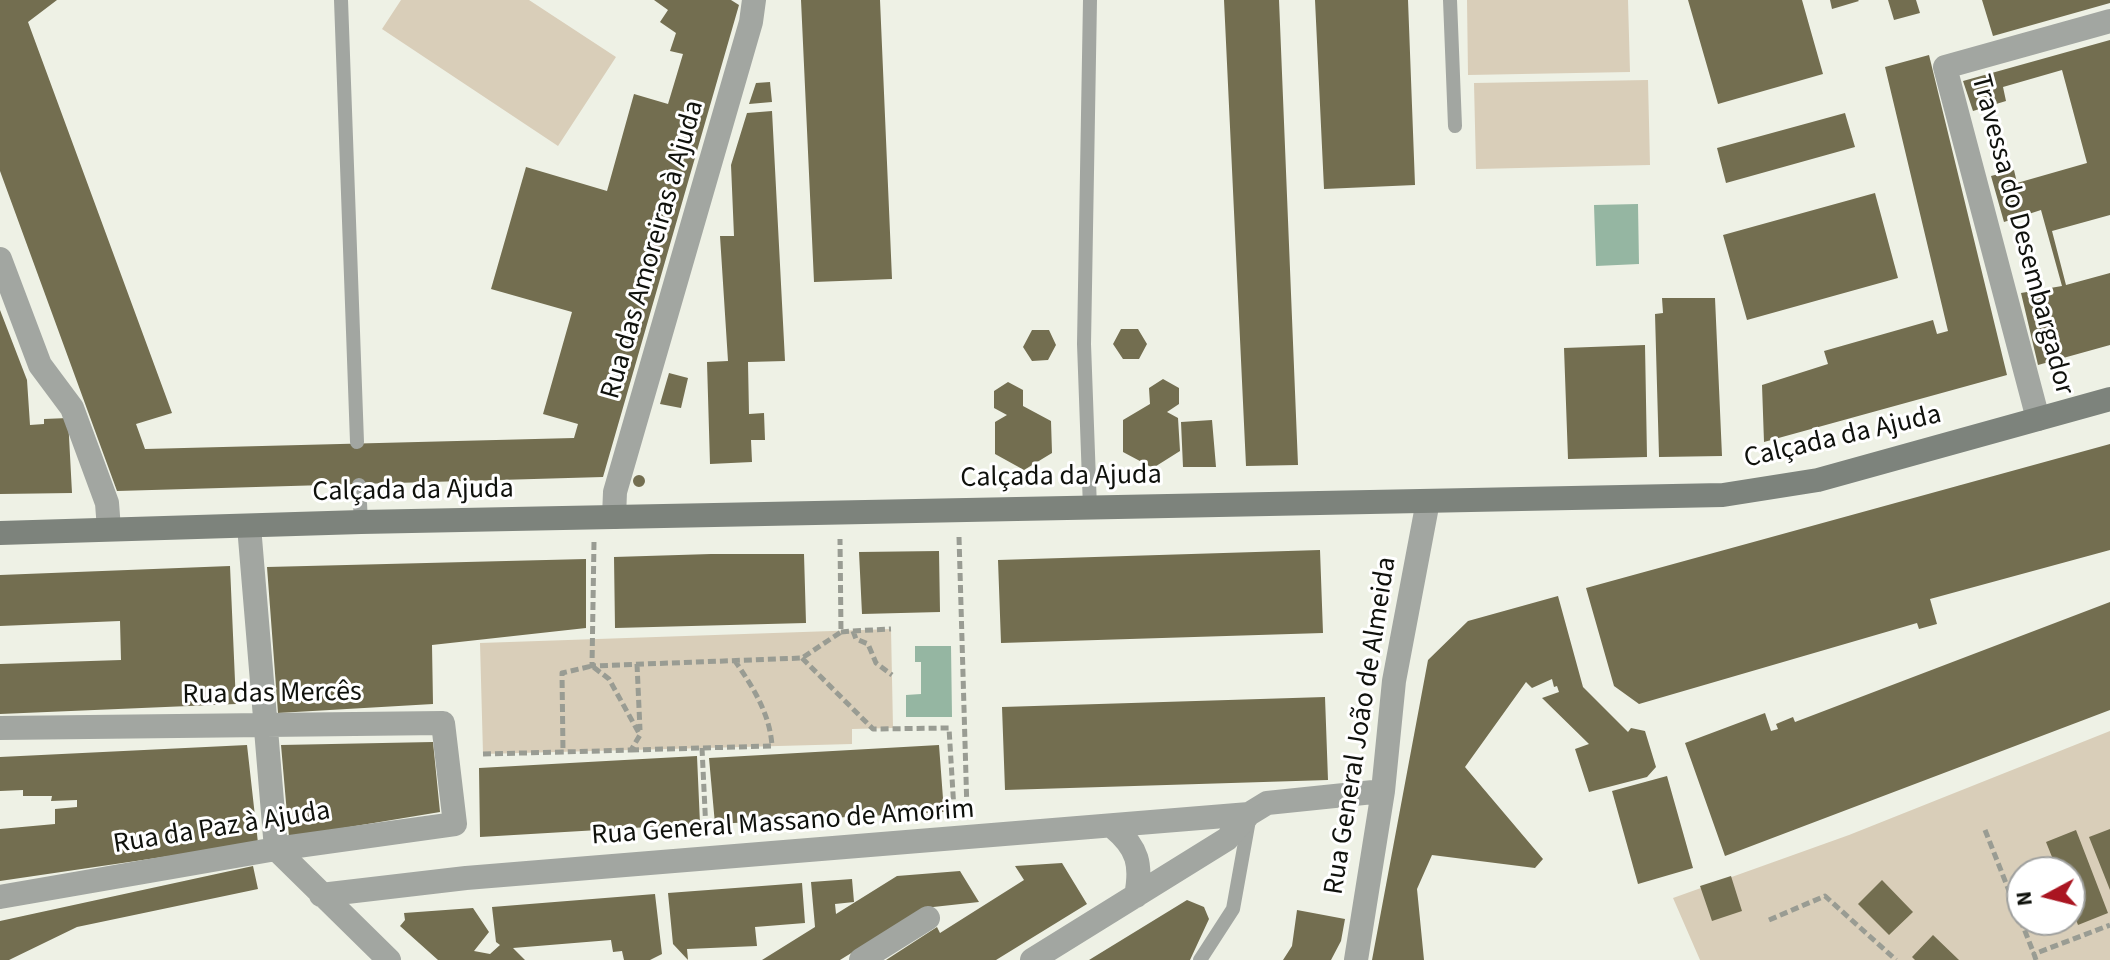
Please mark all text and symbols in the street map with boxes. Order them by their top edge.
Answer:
street label: Travessa do Desembargador [1962,71,2080,399]
street label: Rua das Amoreiras à Ajuda [595,97,713,403]
street label: Calçada da Ajuda [1741,399,1945,477]
street label: Calçada da Ajuda [960,459,1162,497]
street label: Calçada da Ajuda [312,473,514,511]
street label: Rua General João de Almeida [1319,555,1405,897]
street label: Rua das Mercês [182,677,362,713]
street label: Rua General Massano de Amorim [590,794,976,854]
street label: Rua da Paz à Ajuda [111,795,333,863]
north arrow [2006,856,2086,936]
text: N [2007,889,2041,908]

